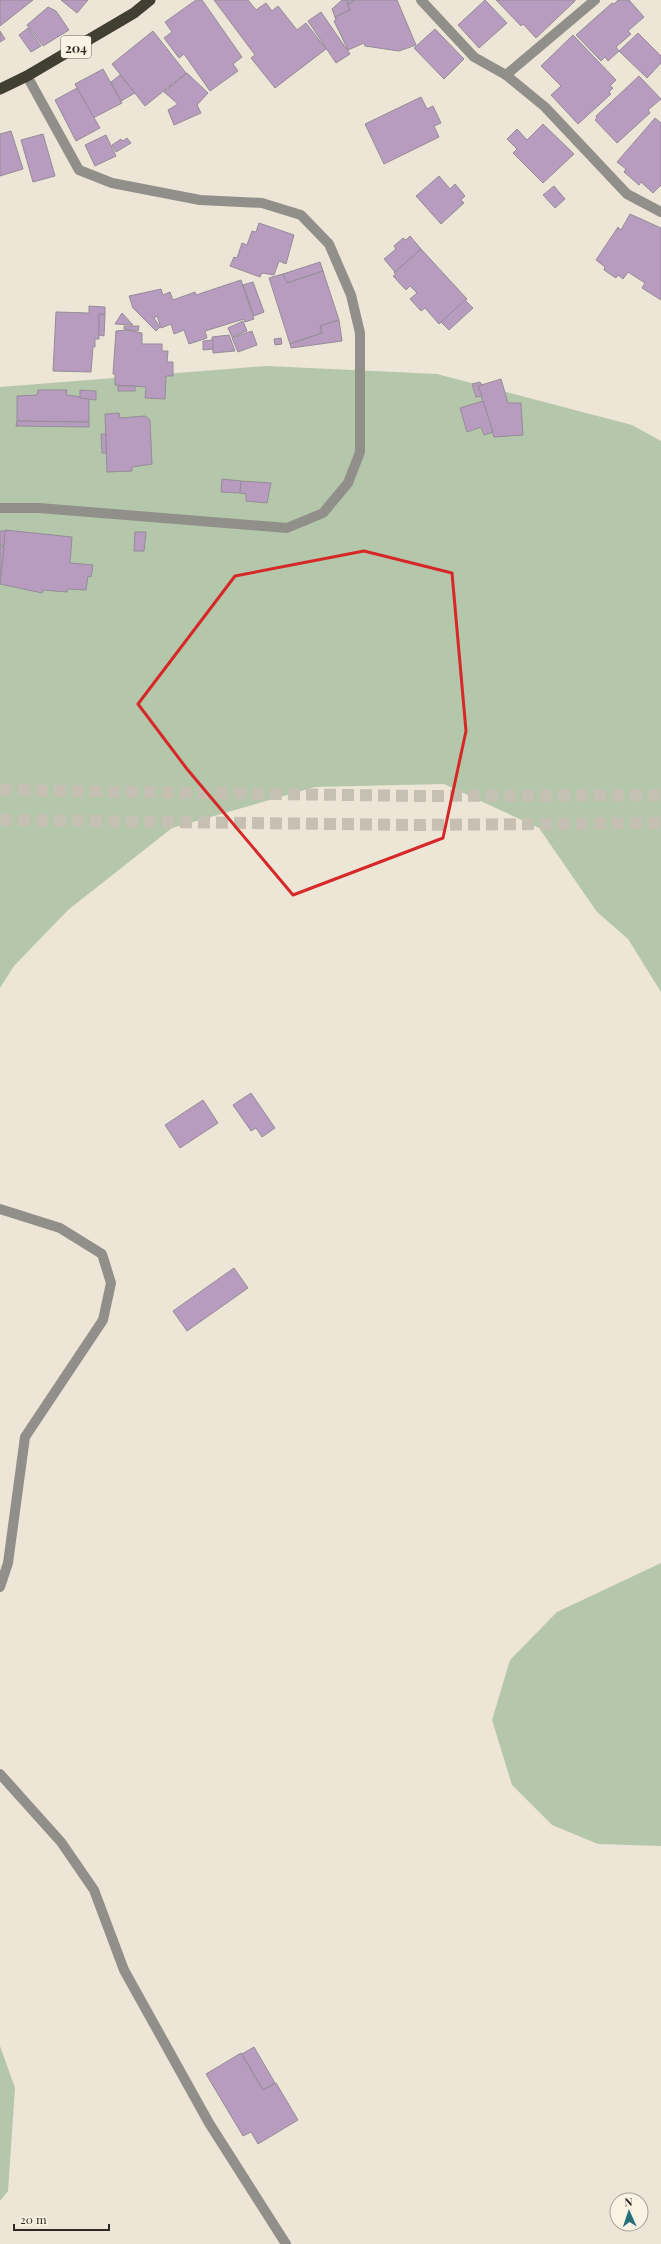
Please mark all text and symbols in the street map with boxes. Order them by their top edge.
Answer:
road number: 204 [61,36,91,58]
north arrow [609,2192,649,2232]
text: N [624,2194,633,2209]
scale bar [14,2206,109,2232]
text: 20 m [20,2211,47,2227]

